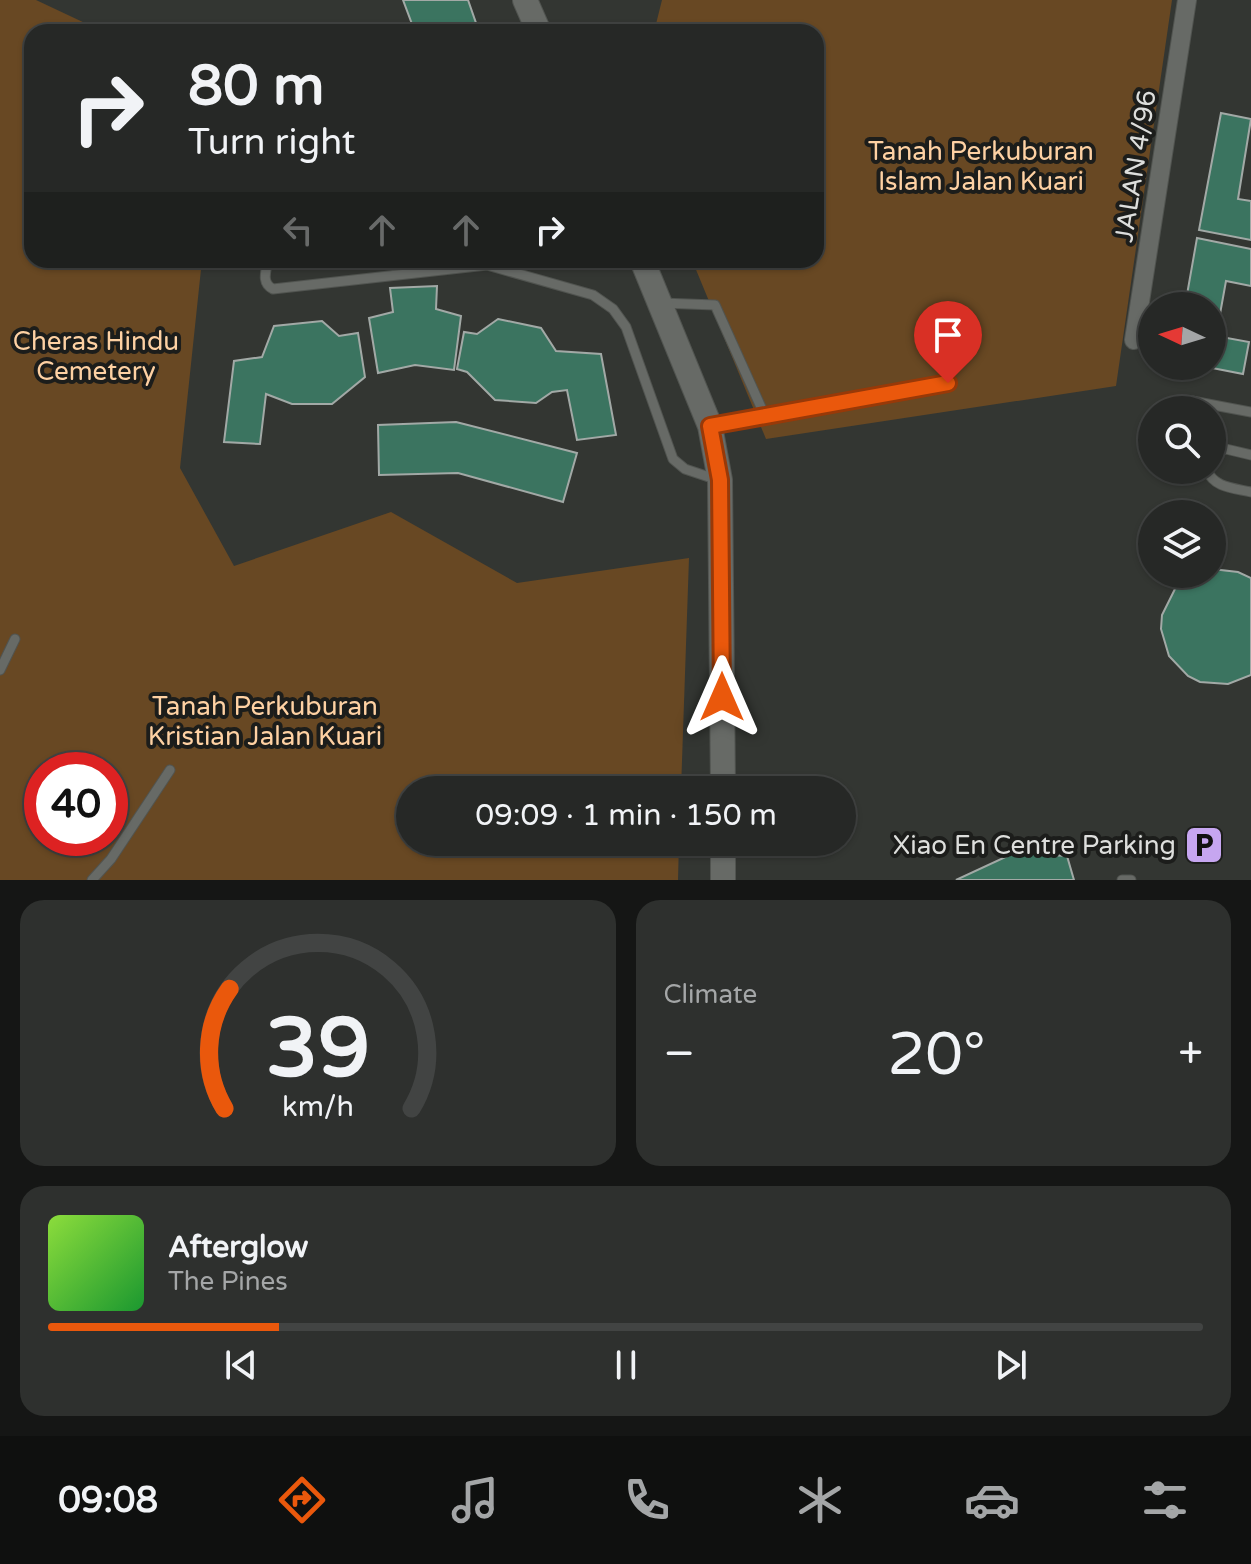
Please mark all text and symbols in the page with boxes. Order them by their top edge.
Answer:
text: 80 m [188,53,324,120]
icon: right [56,56,160,160]
street label: JALAN 4/96 [1108,88,1163,244]
text: Turn right [188,121,355,164]
park label: Tanah Perkuburan Islam Jalan Kuari [868,136,1094,197]
icon: left [276,208,320,252]
icon: ahead [360,208,404,252]
icon: ahead [444,208,488,252]
icon: right [528,208,572,252]
north arrow [1138,292,1226,380]
map controls [1138,292,1226,588]
pin [914,301,982,383]
icon: arrive [926,313,970,357]
park label: Cheras Hindu Cemetery [13,326,179,387]
button: search [1138,396,1226,484]
button: layers [1138,500,1226,588]
position arrow [680,655,764,739]
park label: Tanah Perkuburan Kristian Jalan Kuari [148,691,382,752]
speed limit sign: 40 [24,752,128,856]
text: 09:09 · 1 min · 150 m [475,797,777,834]
parking icon: Xiao En Centre Parking [1183,824,1225,866]
place label: Xiao En Centre Parking [893,830,1176,861]
text: Climate [664,979,757,1010]
text: 39 [266,999,370,1099]
text: 20° [888,1019,986,1091]
text: − [664,1028,695,1081]
text: + [1178,1028,1203,1081]
text: km/h [282,1090,354,1124]
text: Afterglow [168,1229,308,1266]
text: The Pines [168,1266,288,1297]
icon: previous [219,1343,263,1387]
icon: pause [604,1343,648,1387]
icon: next [989,1343,1033,1387]
icon: directions [274,1472,330,1528]
icon: music [447,1472,503,1528]
icon: phone [619,1472,675,1528]
icon: climate [792,1472,848,1528]
icon: car [964,1472,1020,1528]
icon: filters [1137,1472,1193,1528]
text: 09:08 [58,1479,158,1522]

